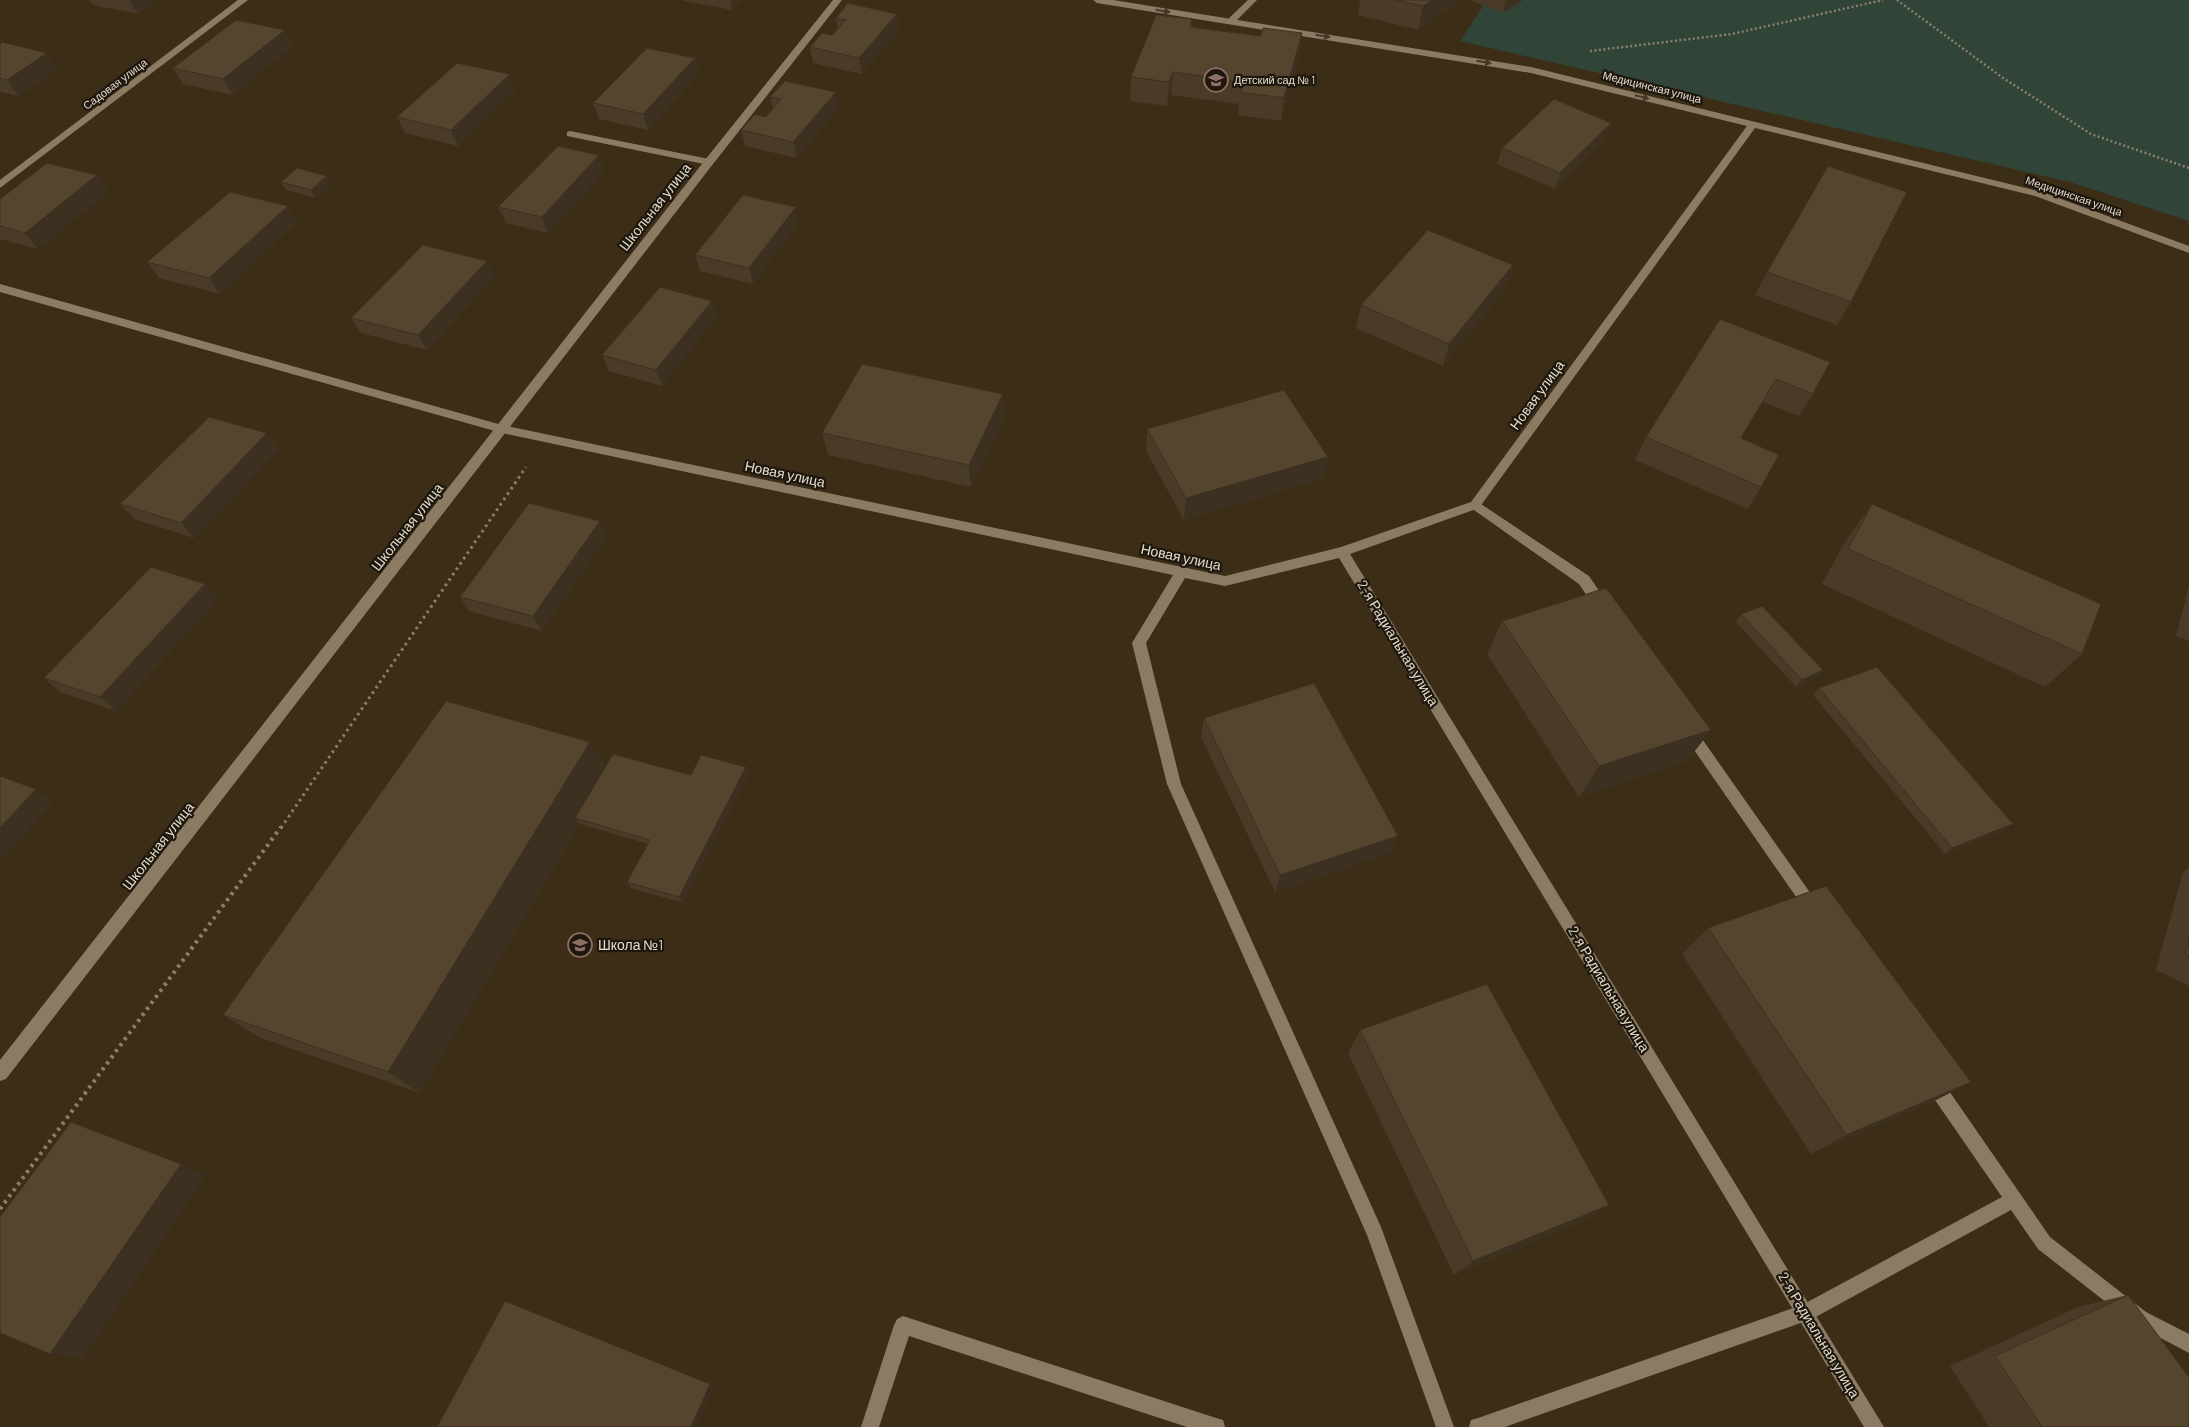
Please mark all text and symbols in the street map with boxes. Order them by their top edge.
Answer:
one-way arrow [1155,7,1171,15]
one-way arrow [1316,33,1332,41]
street label: Садовая улица [80,55,150,112]
one-way arrow [1476,59,1492,67]
school or university icon: Детский сад № 1 [1203,67,1229,93]
street label: Медицинская улица [1601,68,1704,105]
place label: Детский сад № 1 [1234,73,1315,86]
one-way arrow [1635,93,1650,101]
street label: Школьная улица [615,159,694,254]
street label: Медицинская улица [2024,173,2125,218]
street label: Новая улица [1506,356,1568,433]
street label: Новая улица [743,457,827,490]
street label: Школьная улица [367,479,446,574]
street label: Новая улица [1139,540,1223,573]
street label: 2-я Радиальная улица [1354,577,1443,709]
street label: Школьная улица [118,798,197,893]
street label: 2-я Радиальная улица [1565,923,1654,1055]
school or university icon: Школа №1 [567,932,593,958]
place label: Школа №1 [598,936,663,953]
street label: 2-я Радиальная улица [1775,1269,1864,1401]

